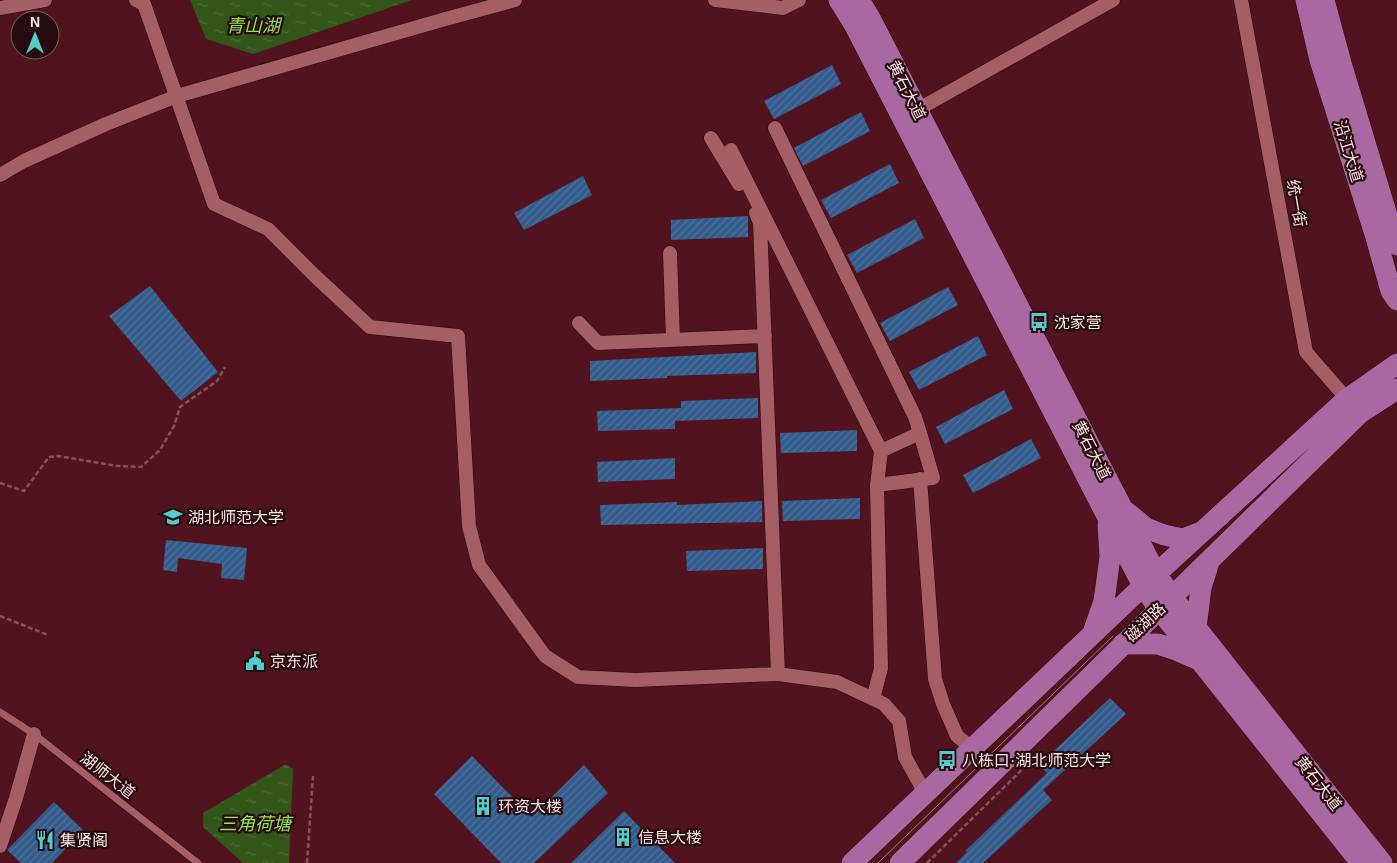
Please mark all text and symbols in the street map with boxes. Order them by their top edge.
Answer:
north arrow [10,10,60,60]
text: N [30,14,40,30]
water label: 青山湖 [226,16,283,36]
street label: 黄石大道 [884,58,929,123]
street label: 沿江大道 [1331,118,1366,184]
street label: 统一街 [1284,178,1309,228]
bus stop icon: 沈家营 [1028,311,1050,333]
place label: 沈家营 [1054,314,1102,331]
street label: 黄石大道 [1069,418,1114,483]
school or university icon: 湖北师范大学 [162,506,184,528]
place label: 湖北师范大学 [188,509,284,526]
street label: 磁湖路 [1122,600,1169,645]
public building icon: 京东派 [244,650,266,672]
place label: 京东派 [270,653,318,670]
street label: 湖师大道 [77,749,138,802]
bus stop icon: 八栋口·湖北师范大学 [936,749,958,771]
place label: 八栋口·湖北师范大学 [962,752,1111,769]
street label: 黄石大道 [1292,753,1345,814]
building icon: 环资大楼 [472,795,494,817]
place label: 环资大楼 [498,798,562,815]
water label: 三角荷塘 [219,814,294,834]
building icon: 信息大楼 [612,826,634,848]
restaurant icon: 集贤阁 [34,829,56,851]
place label: 信息大楼 [638,829,702,846]
place label: 集贤阁 [60,832,108,849]

